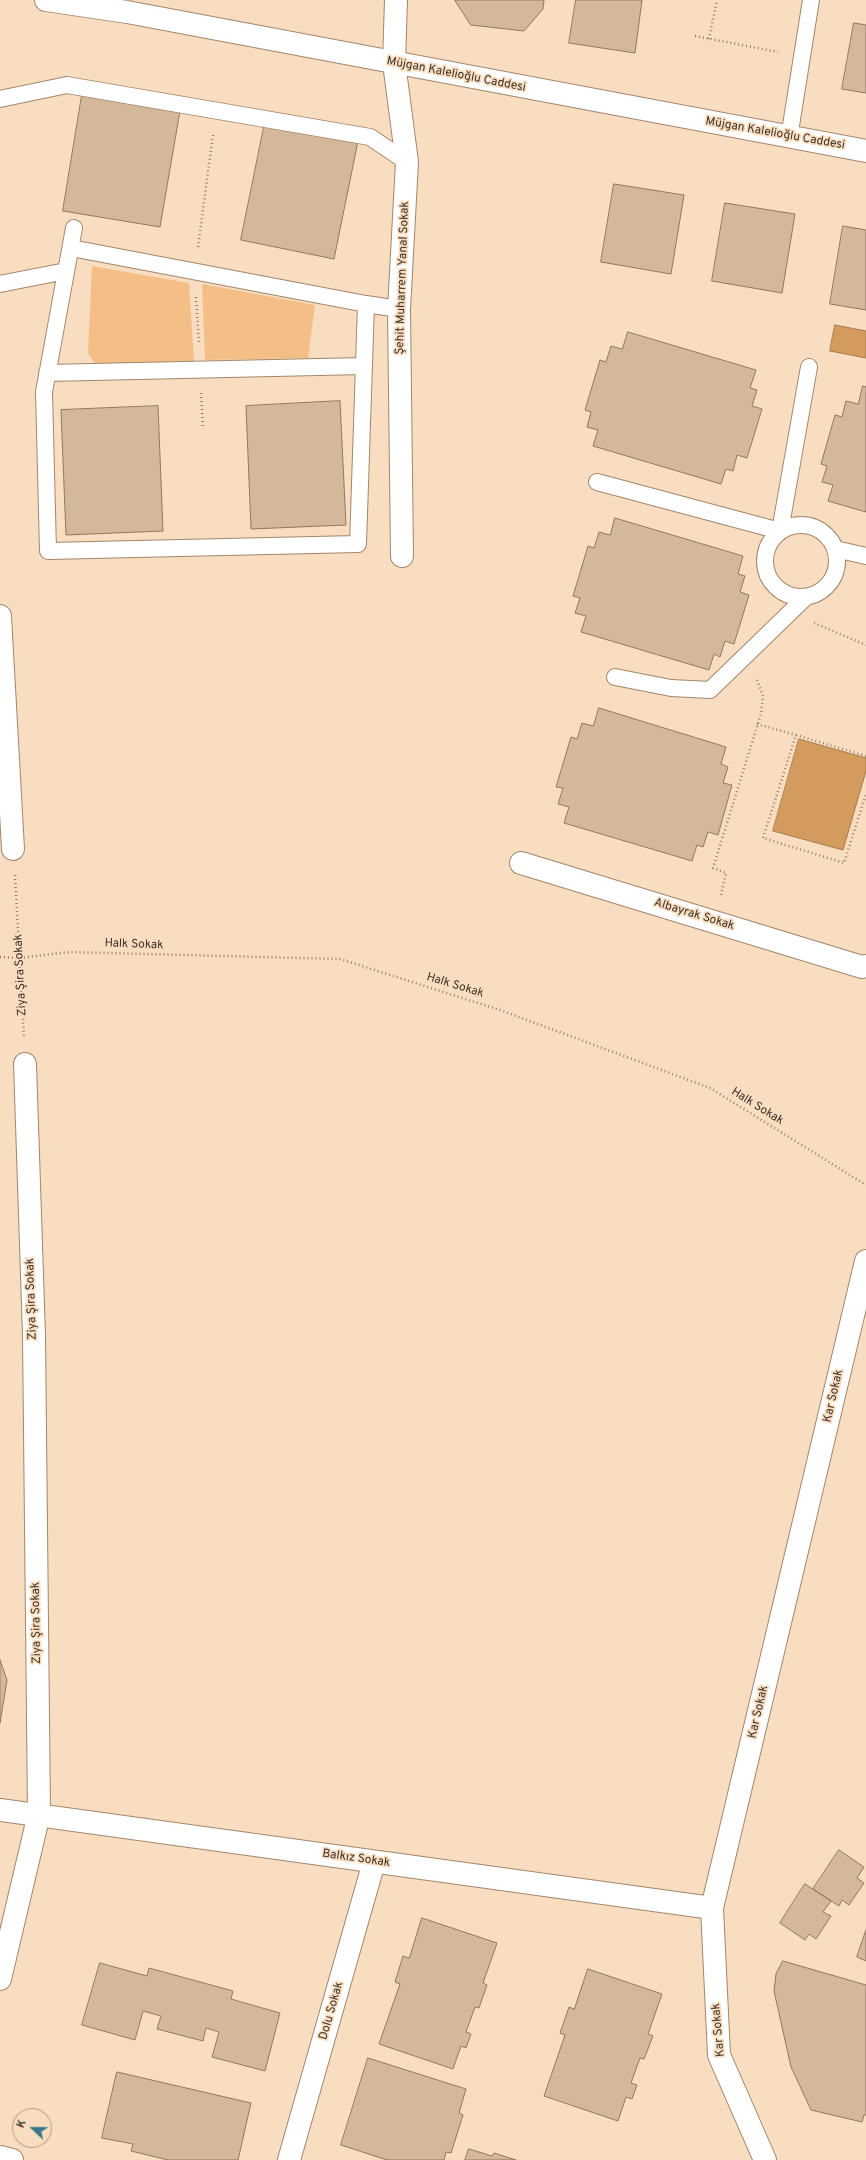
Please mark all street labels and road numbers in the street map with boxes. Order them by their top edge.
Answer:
street label: Müjgan Kalelioğlu Caddesi [385,54,527,96]
street label: Müjgan Kalelioğlu Caddesi [704,115,846,153]
street label: Şehit Muharrem Yanal Sokak [393,201,413,355]
street label: Albayrak Sokak [652,896,736,934]
street label: Ziya Şira Sokak [12,934,30,1016]
street label: Halk Sokak [104,937,164,953]
street label: Halk Sokak [425,970,485,1002]
street label: Halk Sokak [728,1085,786,1129]
street label: Ziya Şira Sokak [23,1258,41,1340]
street label: Kar Sokak [821,1368,847,1424]
street label: Ziya Şira Sokak [29,1582,45,1664]
street label: Kar Sokak [746,1684,772,1740]
street label: Balkız Sokak [321,1847,391,1871]
street label: Dolu Sokak [317,1980,347,2042]
street label: Kar Sokak [709,2002,729,2058]

